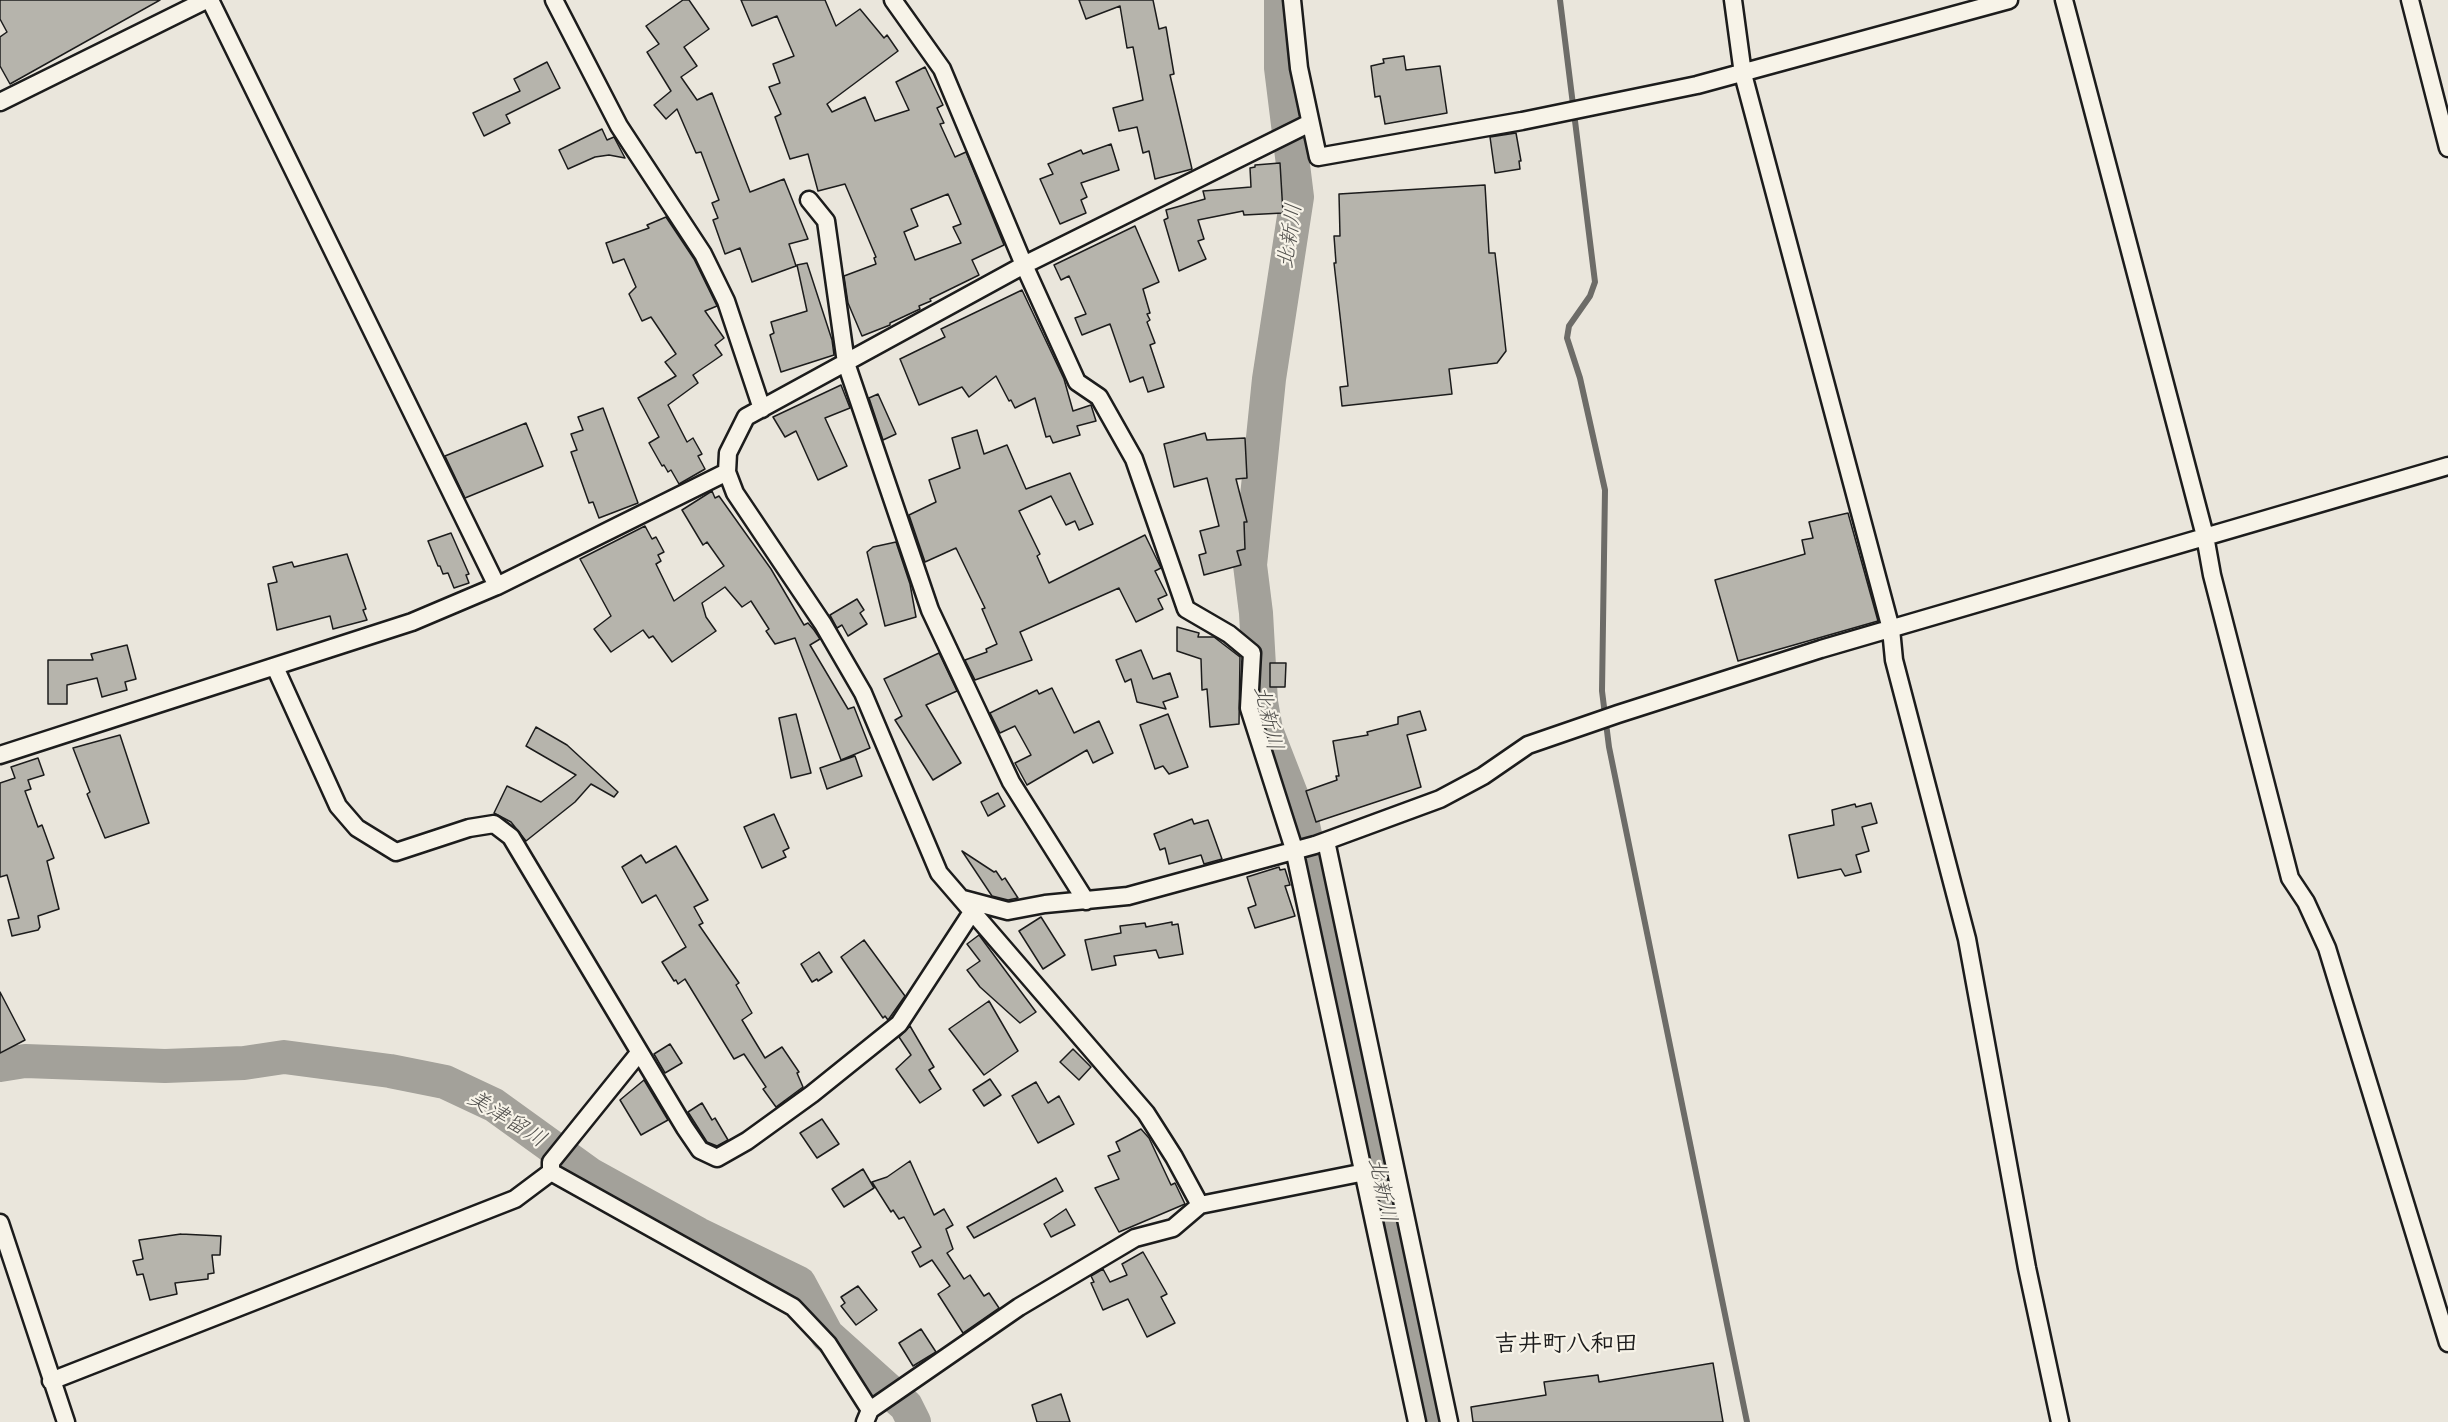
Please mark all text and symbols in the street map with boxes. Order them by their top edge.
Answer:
water label: 北新川 [1272,201,1308,271]
water label: 北新川 [1248,683,1288,753]
water label: 美津留川 [463,1084,551,1154]
water label: 北新川 [1362,1155,1402,1225]
district label: 吉井町八和田 [1494,1330,1638,1358]

